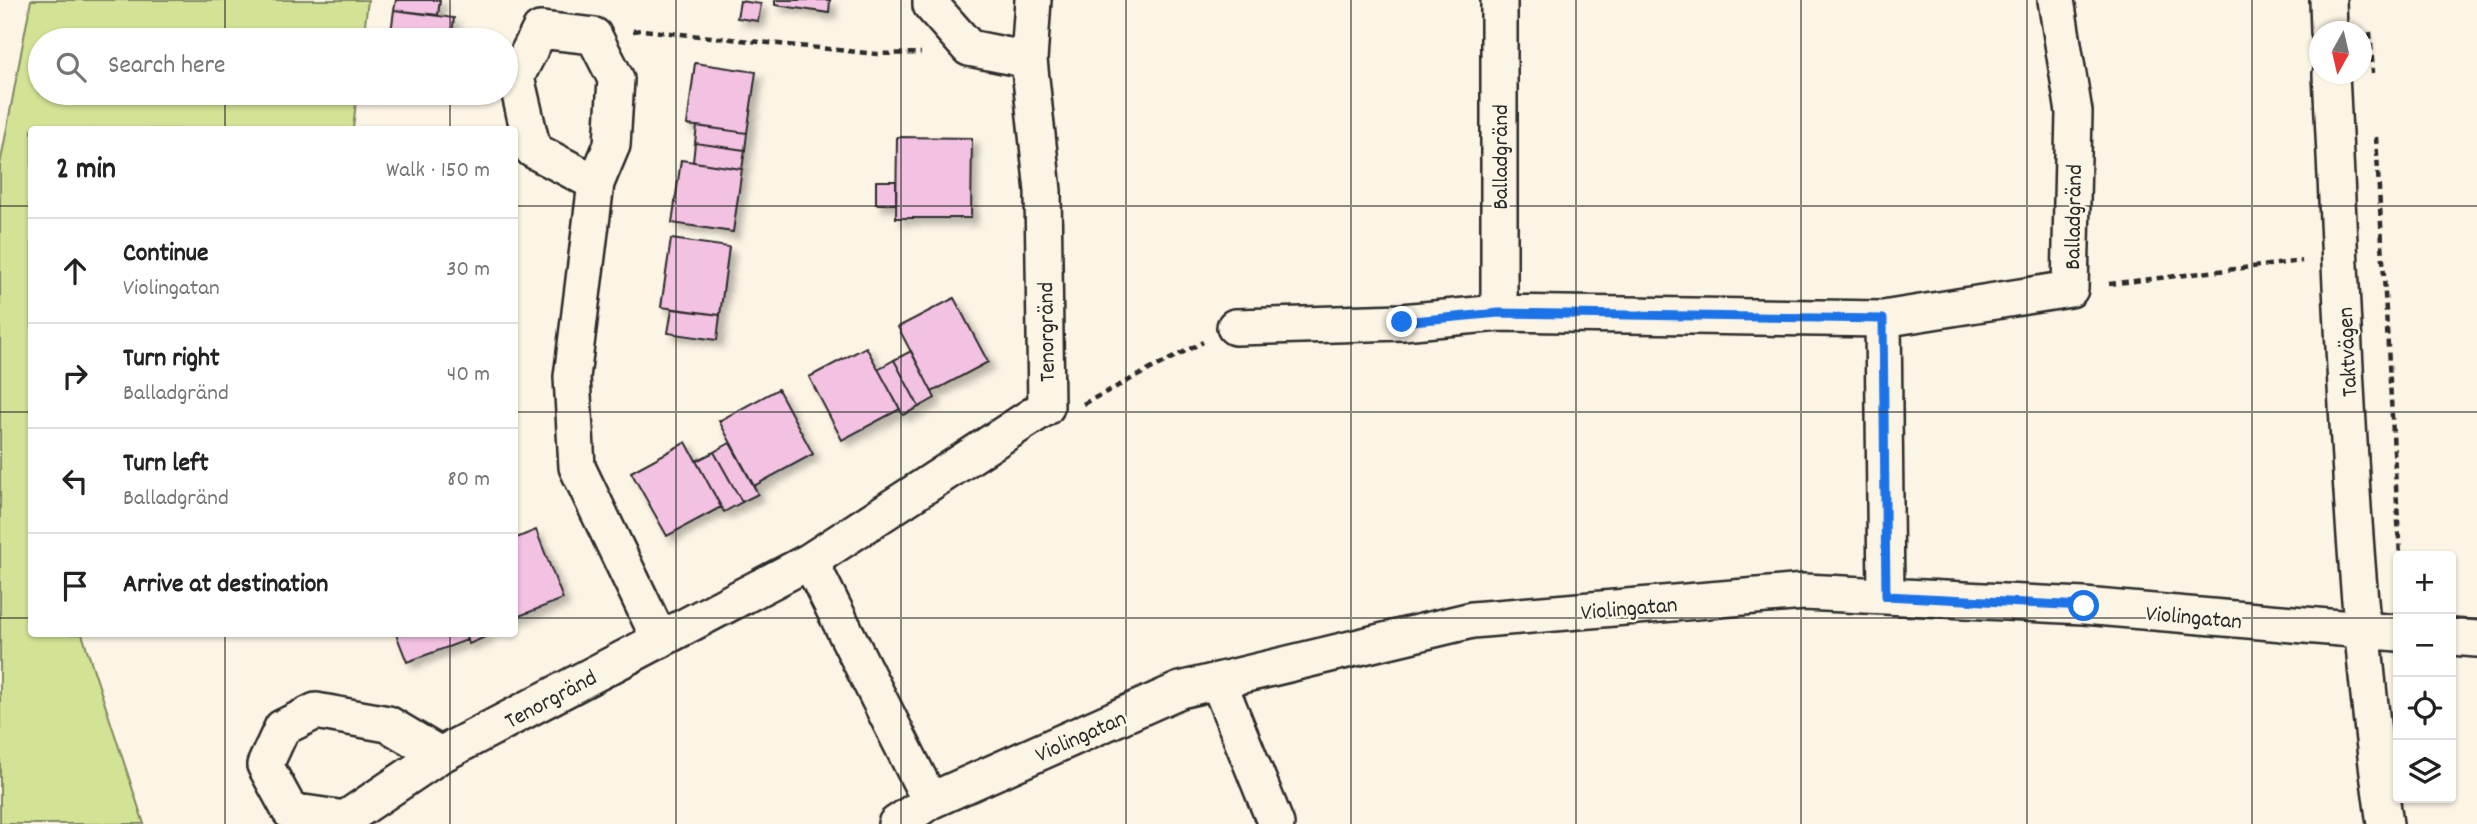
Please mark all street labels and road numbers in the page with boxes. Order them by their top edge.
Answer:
street label: Balladgränd [1486,104,1519,210]
street label: Balladgränd [2058,164,2093,270]
street label: Tenorgränd [1031,282,1066,382]
street label: Taktvägen [2331,306,2368,398]
street label: Violingatan [1580,590,1679,631]
street label: Violingatan [2144,599,2243,640]
street label: Tenorgränd [500,663,604,739]
street label: Violingatan [1031,703,1132,773]

